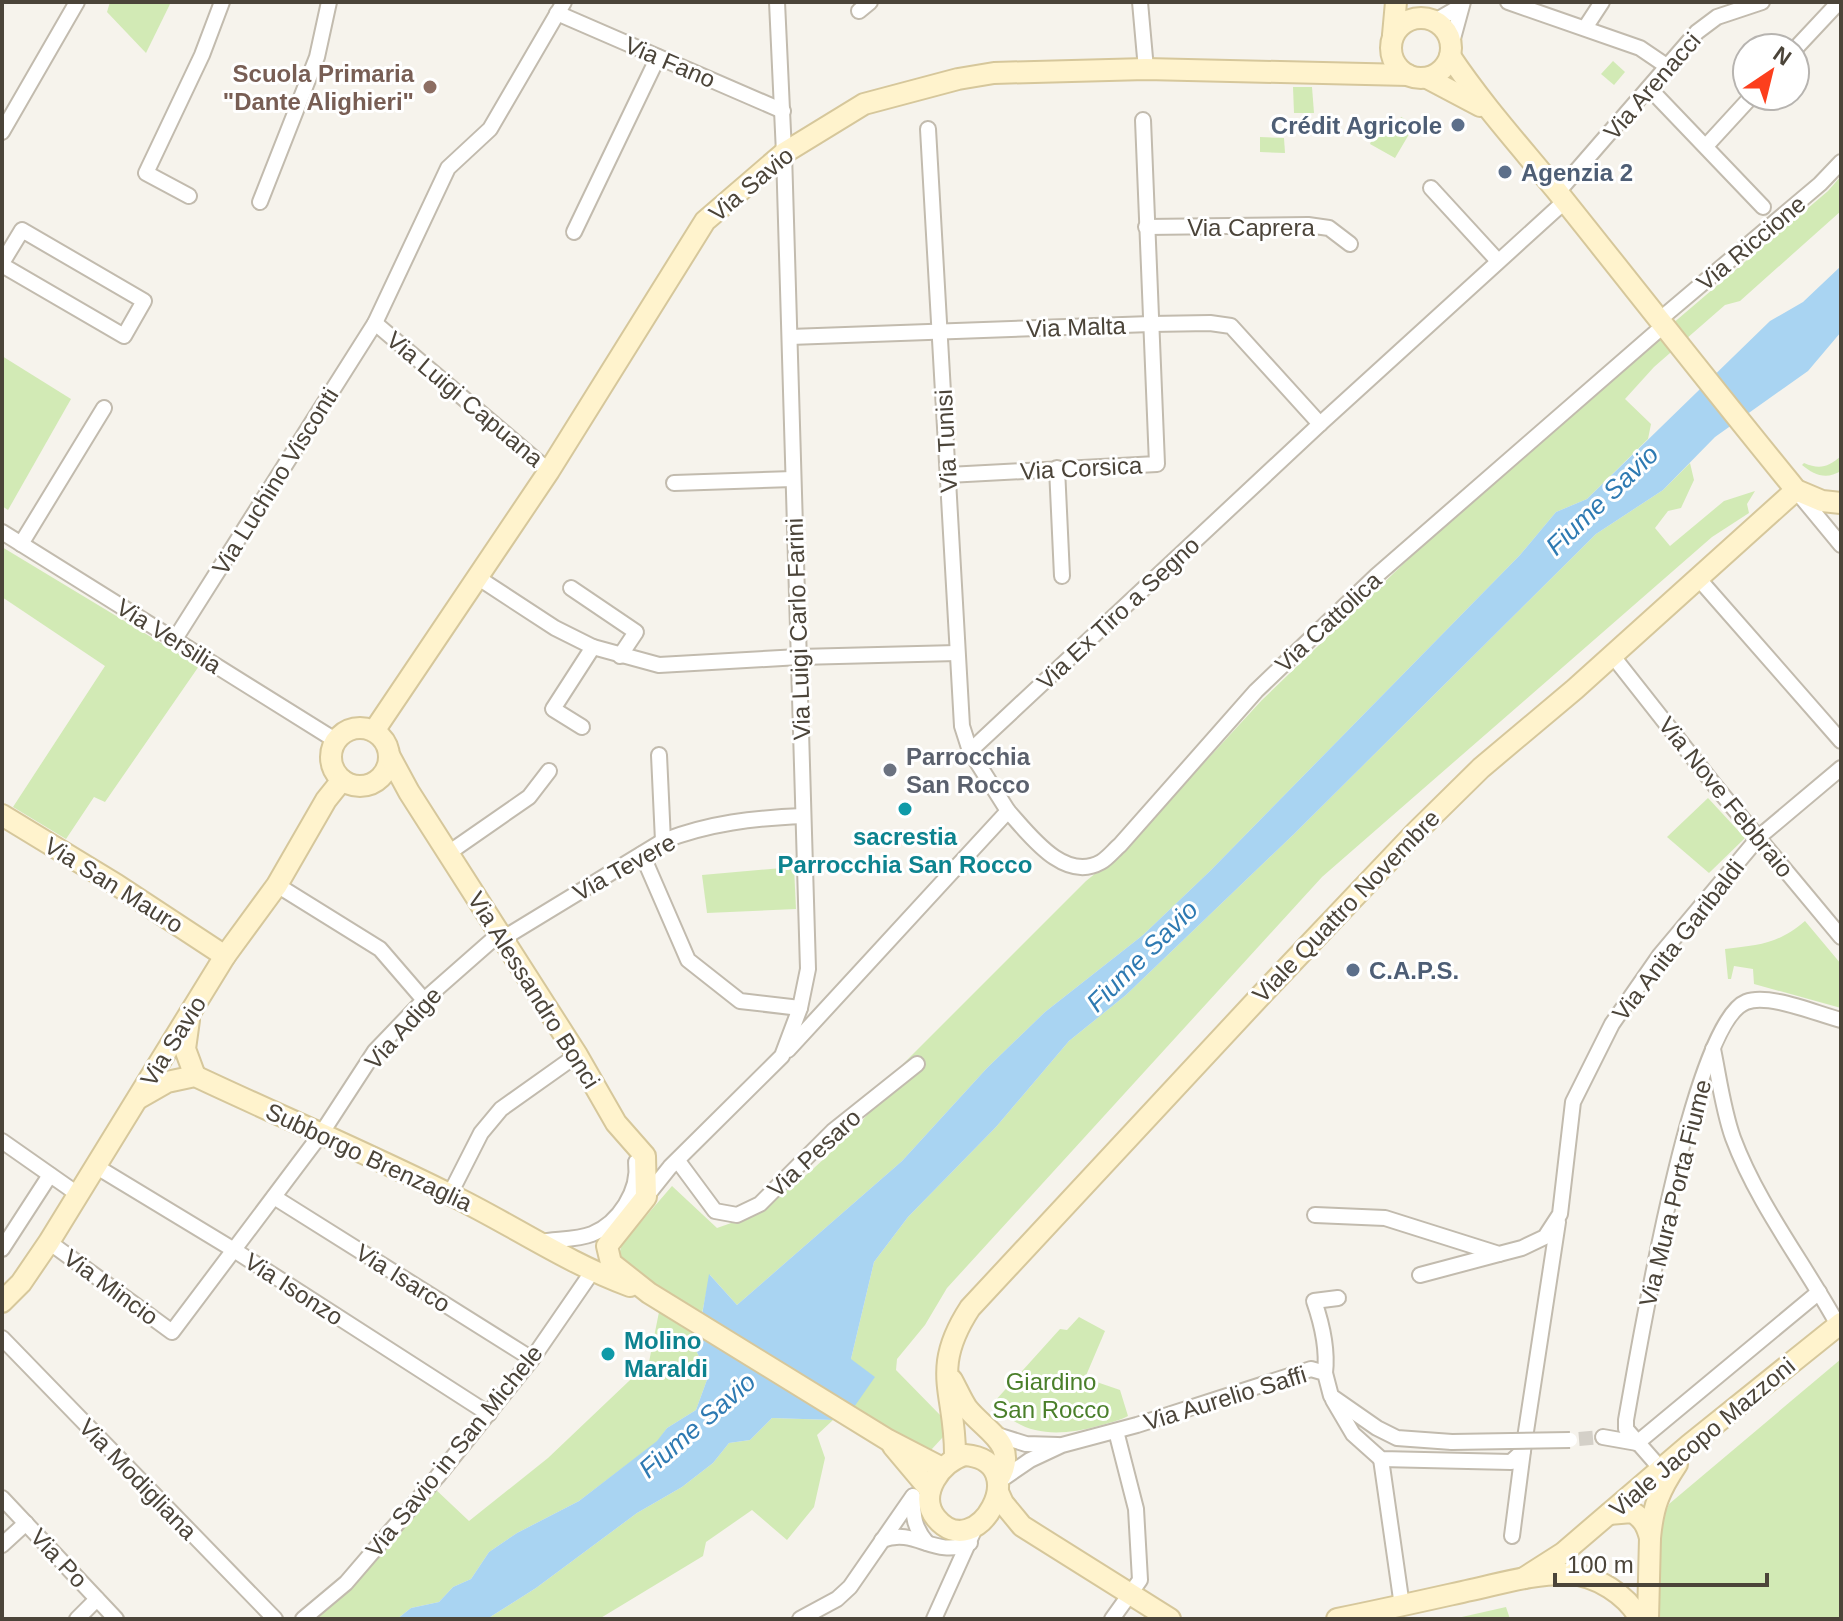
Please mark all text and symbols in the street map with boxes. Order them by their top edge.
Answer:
street label: Via Arenacci [1598,27,1706,145]
street label: Via Fano [621,31,719,93]
north arrow [1731,32,1811,112]
text: N [1769,41,1796,71]
place label: Scuola Primaria "Dante Alighieri" [223,60,415,115]
marker: Scuola Primaria "Dante Alighieri" [421,78,439,96]
place label: Crédit Agricole [1271,112,1442,139]
marker: Crédit Agricole [1449,116,1467,134]
street label: Via Savio [704,141,798,227]
place label: Agenzia 2 [1521,159,1633,186]
marker: Agenzia 2 [1496,163,1514,181]
street label: Via Riccione [1691,190,1811,296]
street label: Via Caprera [1187,214,1315,241]
street label: Via Malta [1026,312,1127,342]
street label: Via Luigi Capuana [381,326,549,473]
street label: Via Luchino Visconti [207,383,343,579]
street label: Via Tunisi [930,389,962,493]
water label: Fiume Savio [1540,439,1664,561]
street label: Via Corsica [1019,451,1143,485]
street label: Via Luigi Carlo Farini [781,517,815,741]
street label: Via Ex Tiro a Segno [1031,531,1205,695]
street label: Via Cattolica [1270,566,1387,678]
street label: Via Versilia [112,593,227,679]
street label: Via Nove Febbraio [1653,711,1799,883]
place label: Parrocchia San Rocco [906,743,1031,798]
marker: Parrocchia San Rocco [881,761,899,779]
marker: sacrestia Parrocchia San Rocco [896,800,914,818]
street label: Viale Quattro Novembre [1247,804,1445,1008]
place label: sacrestia Parrocchia San Rocco [778,823,1032,878]
street label: Via Tevere [568,828,680,906]
street label: Via San Mauro [40,832,188,938]
street label: Via Anita Garibaldi [1607,854,1749,1026]
street label: Via Alessandro Bonci [463,887,605,1093]
water label: Fiume Savio [1080,894,1204,1018]
place label: C.A.P.S. [1369,957,1459,984]
marker: C.A.P.S. [1344,961,1362,979]
street label: Via Adige [359,981,447,1075]
street label: Via Savio [135,991,211,1091]
street label: Via Mura Porta Fiume [1634,1077,1716,1309]
street label: Subborgo Brenzaglia [262,1097,477,1217]
street label: Via Pesaro [762,1103,866,1203]
street label: Via Isarco [351,1238,455,1318]
street label: Via Mincio [58,1244,164,1330]
street label: Via Isonzo [240,1247,348,1331]
place label: Molino Maraldi [624,1327,708,1382]
street label: Via Savio in San Michele [360,1340,548,1562]
marker: Molino Maraldi [599,1345,617,1363]
street label: Viale Jacopo Mazzoni [1604,1352,1800,1522]
street label: Via Aurelio Saffi [1140,1360,1310,1436]
water label: Fiume Savio [633,1366,761,1484]
park label: Giardino San Rocco [992,1368,1110,1423]
street label: Via Modigliana [74,1413,203,1545]
street label: Via Po [25,1523,93,1593]
scale bar [1555,1537,1767,1587]
text: 100 m [1567,1551,1634,1578]

